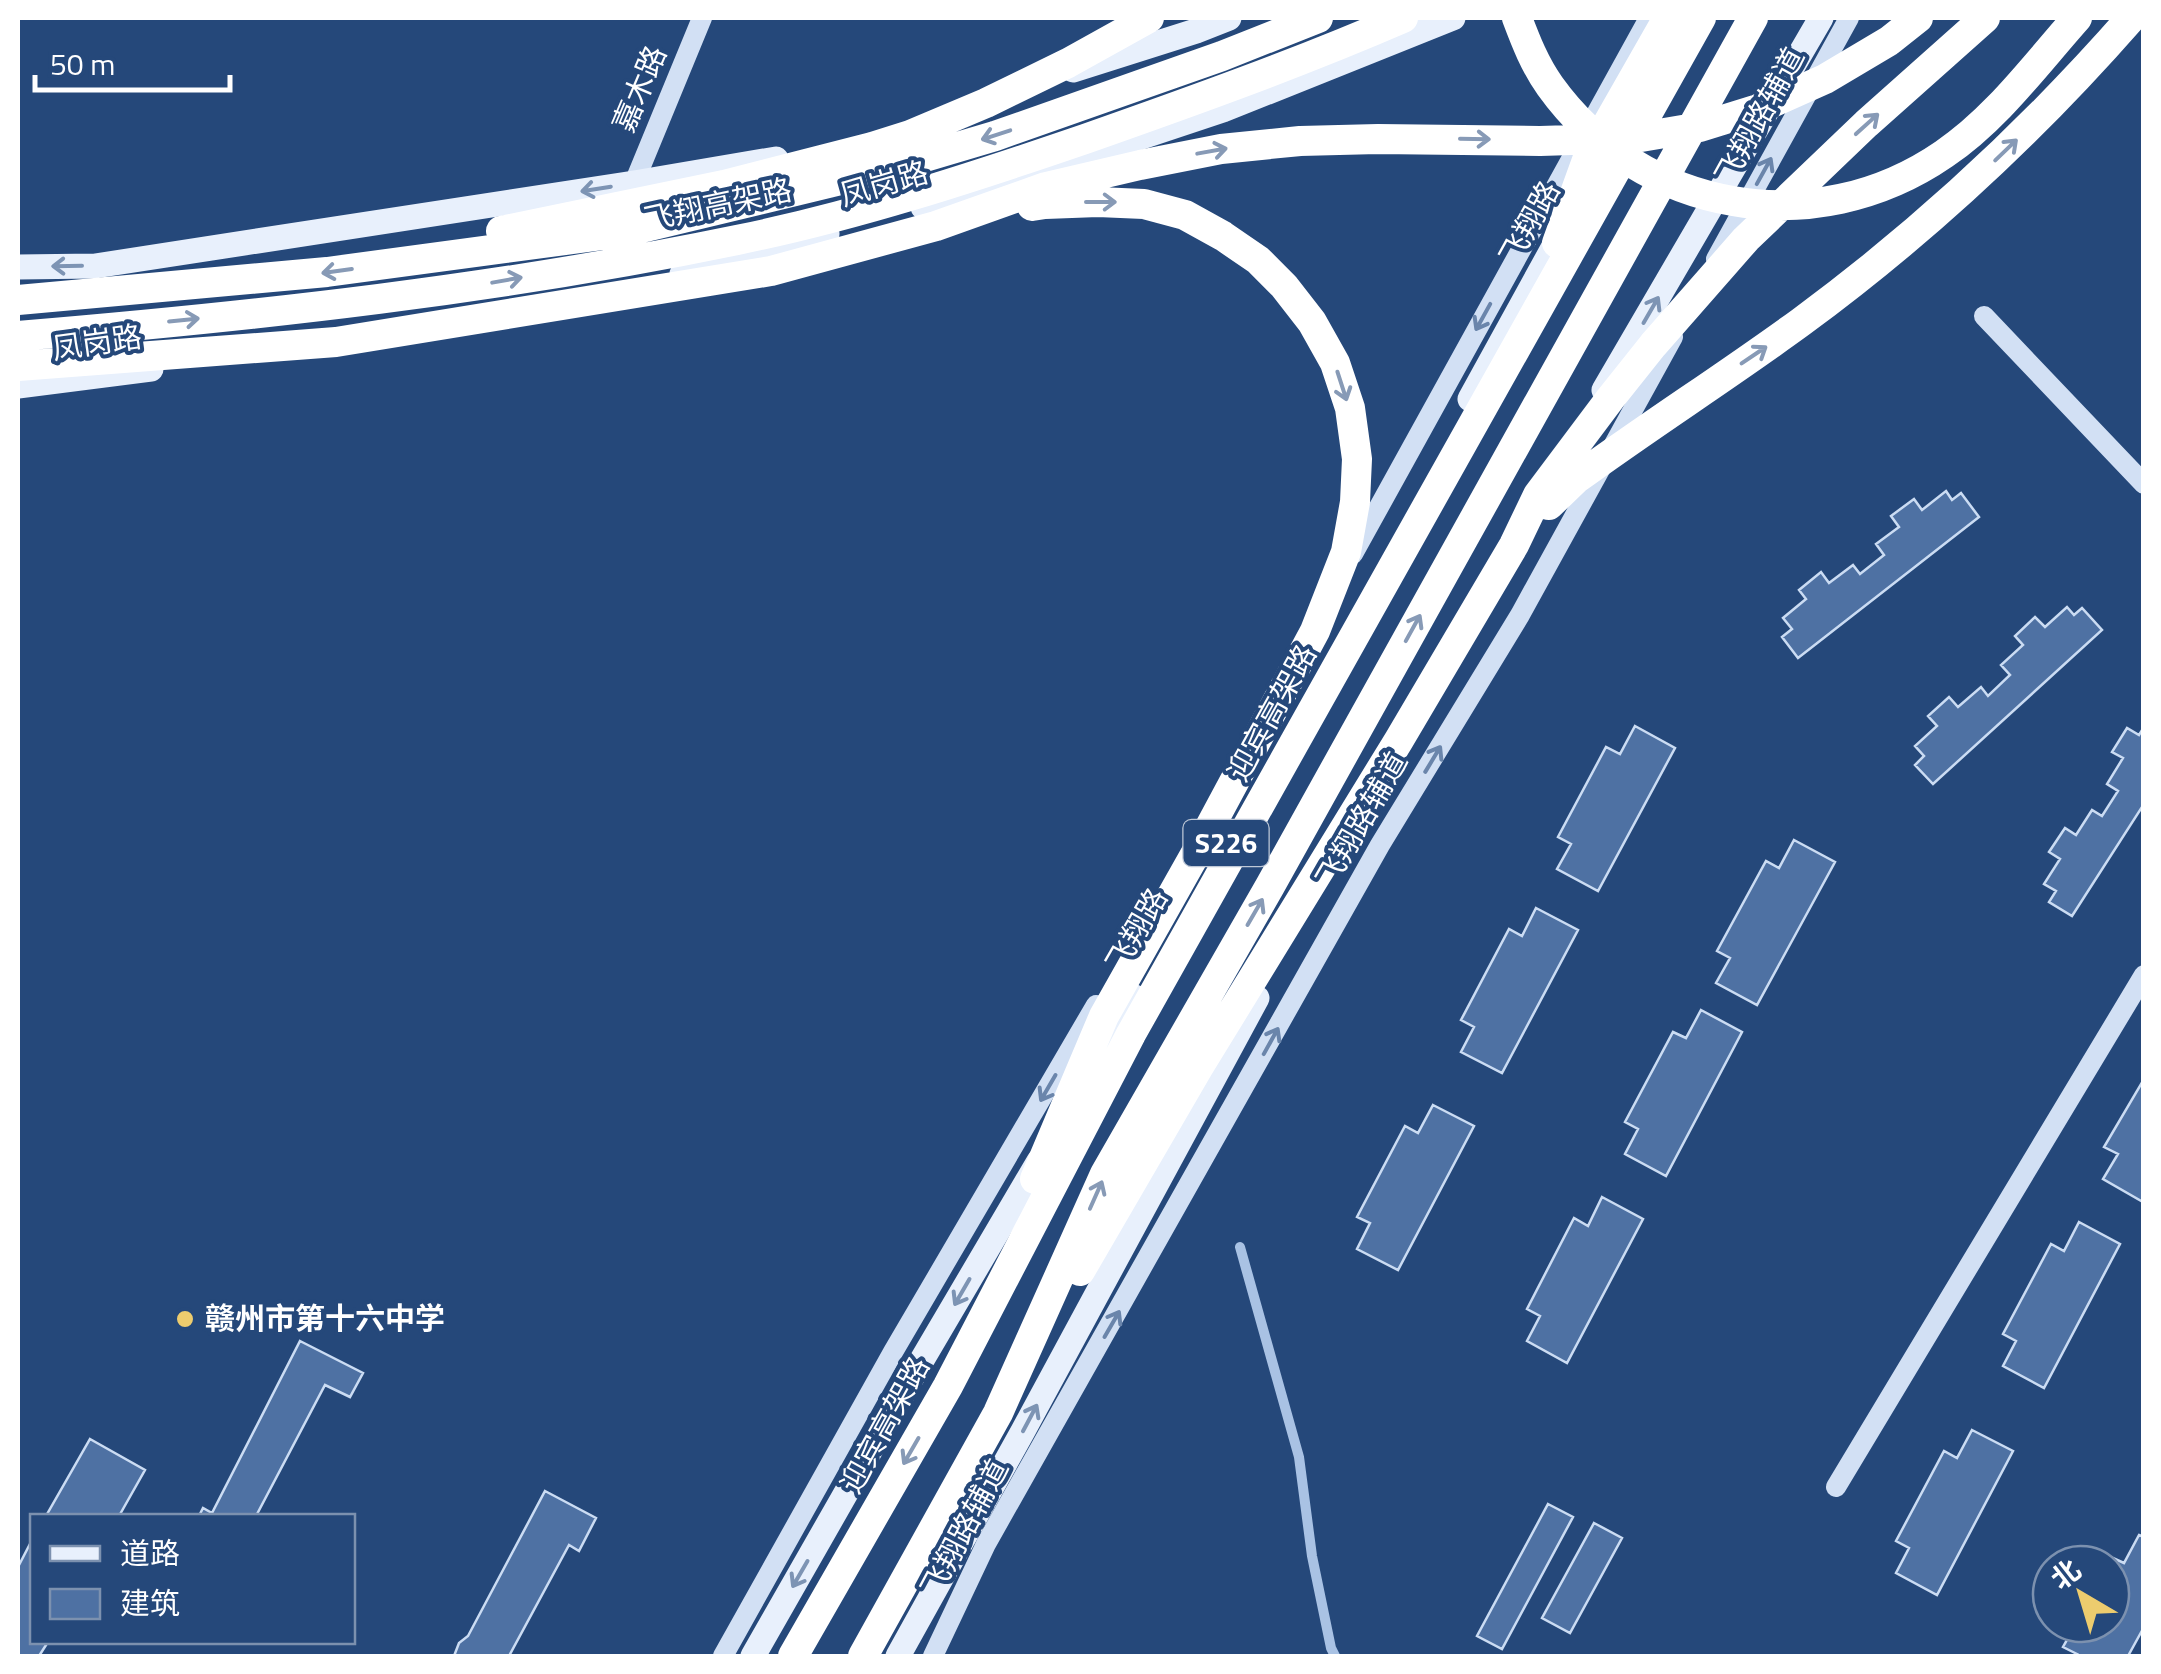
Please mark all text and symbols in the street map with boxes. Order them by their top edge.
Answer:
scale bar [35,30,230,92]
street label: 嘉木路 [600,38,678,139]
street label: 飞翔路辅道 [1703,39,1816,192]
text: 50 m [50,41,115,87]
one-way arrow [1854,112,1879,135]
one-way arrow [981,127,1013,145]
one-way arrow [1459,130,1491,149]
one-way arrow [1993,138,2017,162]
one-way arrow [1195,141,1227,160]
street label: 凤岗路 [834,149,933,218]
one-way arrow [1755,157,1775,187]
street label: 飞翔高架路 [640,166,796,242]
street label: 飞翔路 [1487,172,1571,273]
one-way arrow [580,180,613,199]
one-way arrow [1085,193,1117,212]
one-way arrow [52,256,84,276]
one-way arrow [321,262,353,280]
one-way arrow [490,271,522,289]
one-way arrow [1641,296,1661,325]
one-way arrow [1473,302,1493,332]
one-way arrow [168,311,200,330]
street label: 凤岗路 [49,313,145,371]
one-way arrow [1740,345,1768,366]
one-way arrow [1335,370,1353,401]
one-way arrow [1404,614,1424,643]
street label: 迎宾高架路 [1215,636,1328,789]
street label: 飞翔路辅道 [1304,743,1419,896]
one-way arrow [1423,745,1443,774]
road number: S226 [1184,820,1268,866]
street label: 飞翔路 [1094,879,1179,980]
one-way arrow [1246,898,1266,927]
one-way arrow [1262,1027,1282,1056]
one-way arrow [1038,1073,1058,1102]
one-way arrow [1088,1180,1106,1211]
one-way arrow [951,1277,971,1306]
place label: 赣州市第十六中学 [205,1295,445,1341]
marker: 赣州市第十六中学 [174,1308,196,1330]
one-way arrow [1102,1310,1122,1339]
street label: 迎宾高架路 [828,1348,941,1501]
one-way arrow [1021,1404,1040,1433]
one-way arrow [900,1436,920,1466]
street label: 飞翔路辅道 [909,1451,1020,1605]
legend [30,1514,355,1644]
text: 道路 [120,1530,180,1576]
north arrow [2031,1544,2131,1644]
text: 北 [2041,1548,2090,1599]
one-way arrow [789,1559,809,1588]
text: 建筑 [120,1580,180,1626]

